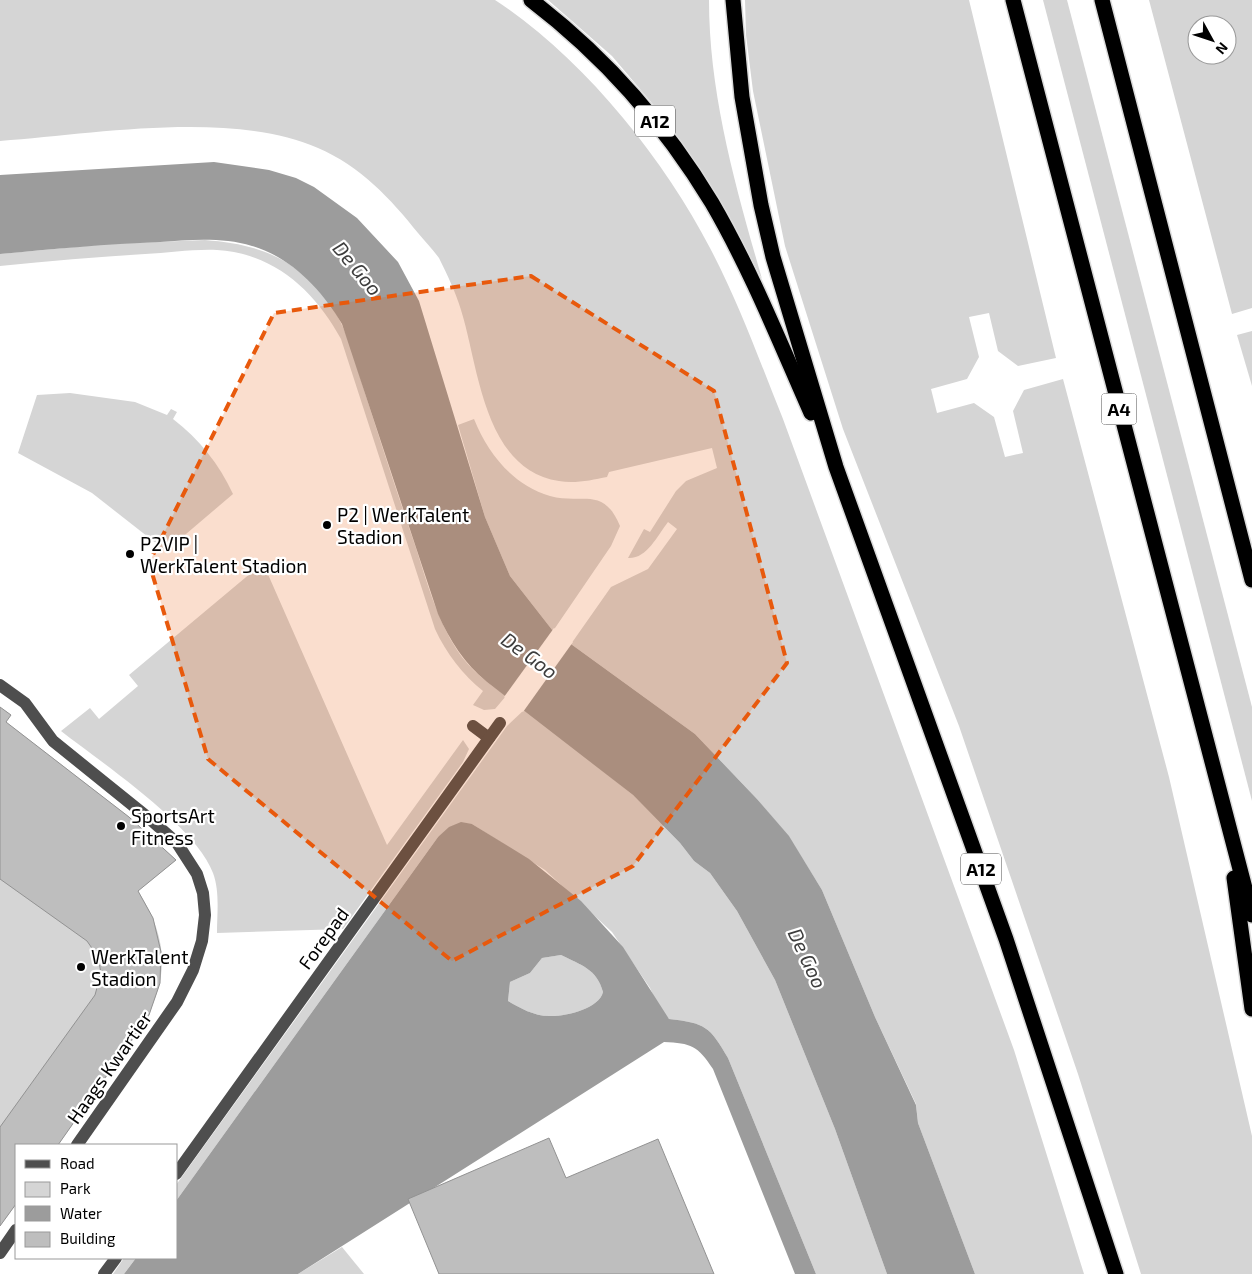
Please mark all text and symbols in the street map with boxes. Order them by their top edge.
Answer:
north arrow [1187,15,1237,65]
text: N [1213,39,1232,58]
road number: A12 [635,105,675,136]
water label: De Goo [328,236,388,300]
road number: A4 [1102,394,1136,424]
place label: P2 | WerkTalent Stadion [337,503,469,548]
marker: P2 | WerkTalent Stadion [321,519,333,531]
place label: P2VIP | WerkTalent Stadion [140,532,307,577]
marker: P2VIP | WerkTalent Stadion [124,548,136,560]
water label: De Goo [497,627,563,683]
place label: SportsArt Fitness [131,804,215,849]
marker: SportsArt Fitness [115,820,127,832]
road number: A12 [961,854,1001,884]
street label: Forepad [293,903,353,973]
water label: De Goo [784,924,832,992]
place label: WerkTalent Stadion [91,945,188,990]
marker: WerkTalent Stadion [75,961,87,973]
street label: Haags Kwartier [62,1006,157,1128]
legend [15,1144,178,1259]
text: Road [60,1154,95,1172]
text: Park [60,1179,91,1197]
text: Water [60,1204,102,1222]
text: Building [60,1229,116,1247]

